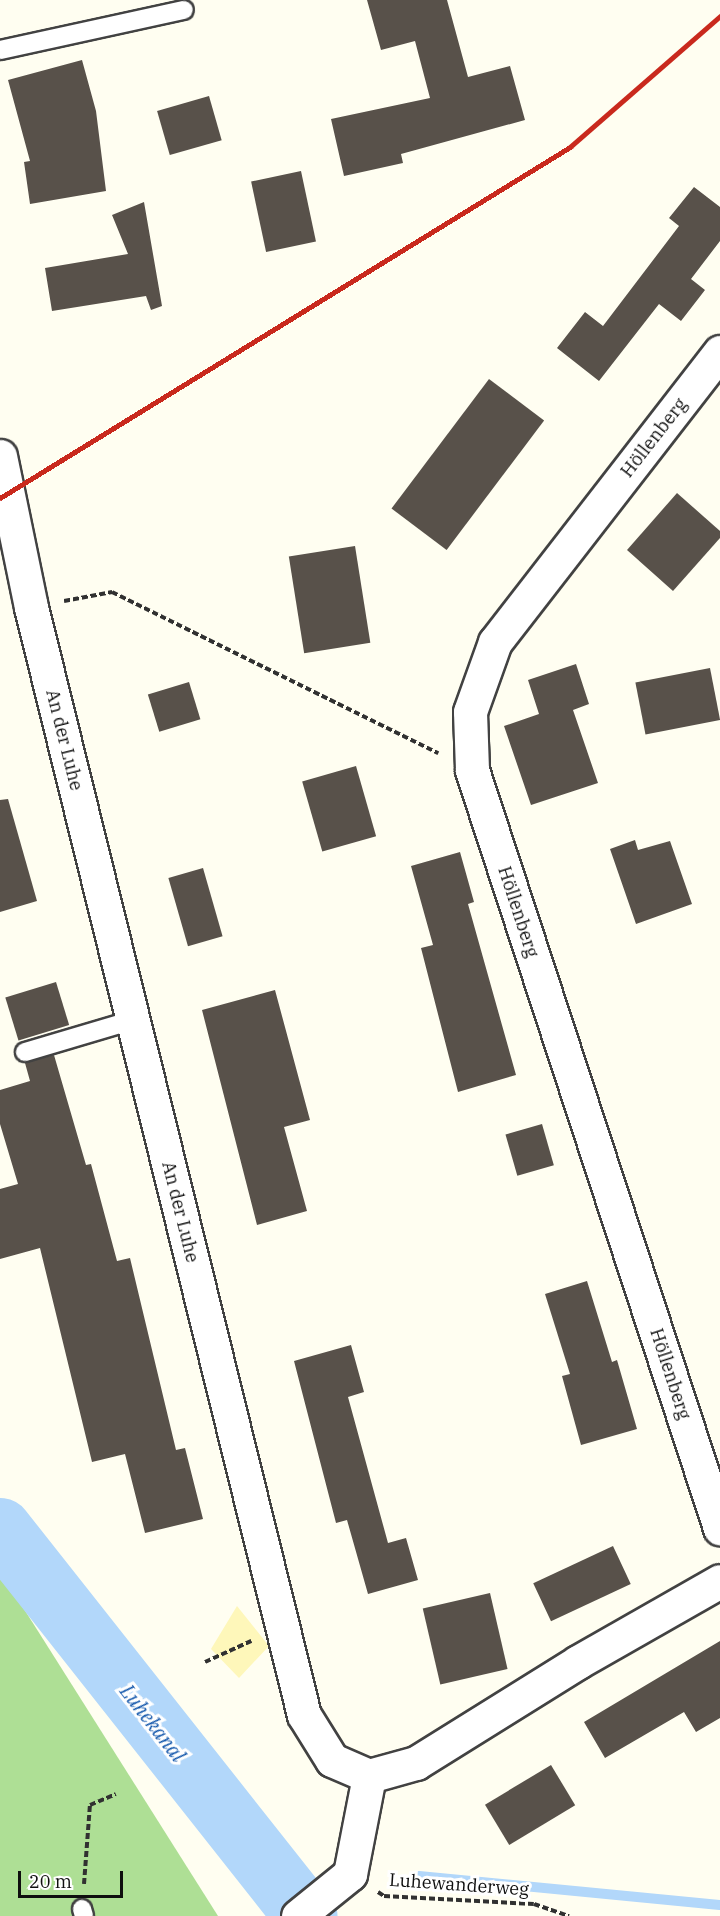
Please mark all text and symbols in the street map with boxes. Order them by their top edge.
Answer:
street label: Höllenberg [616,394,692,482]
street label: An der Luhe [41,687,87,793]
street label: Höllenberg [493,864,543,960]
street label: An der Luhe [157,1159,203,1265]
street label: Höllenberg [645,1326,695,1422]
water label: Luhekanal [115,1680,191,1766]
scale bar [21,1859,126,1897]
street label: Luhewanderweg [388,1869,530,1901]
text: 20 m [29,1870,72,1893]

